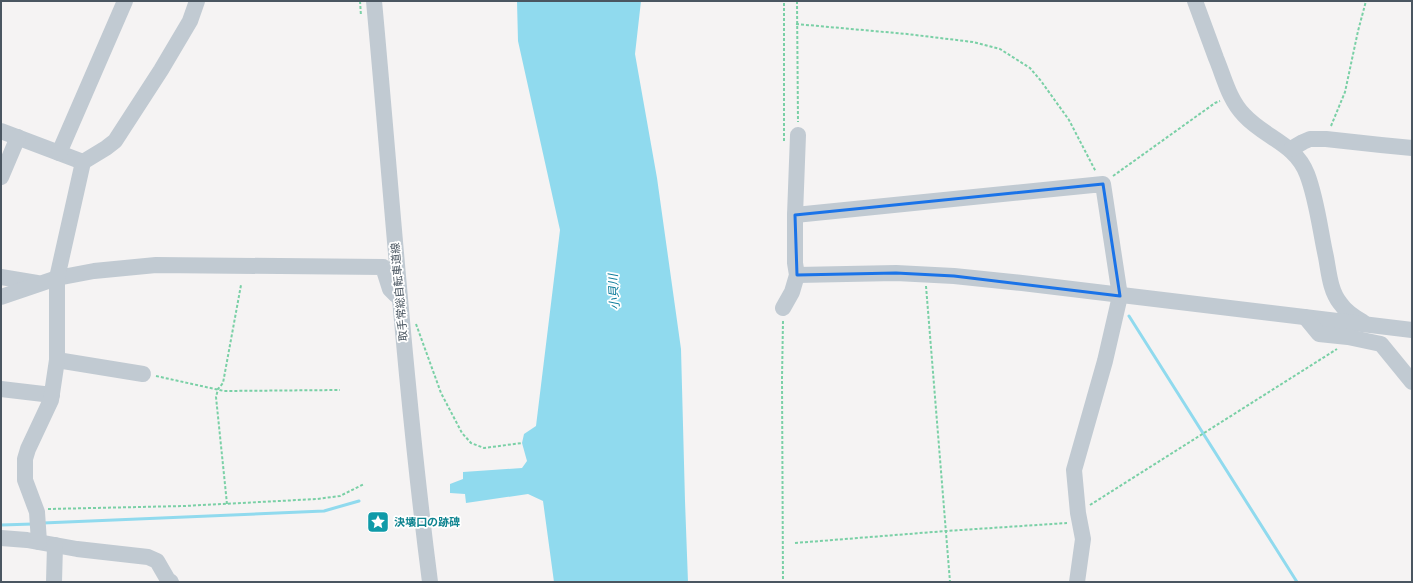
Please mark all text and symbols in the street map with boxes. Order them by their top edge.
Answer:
street label: 取手常総自転車道線 [388,242,410,342]
water label: 小貝川 [605,272,623,310]
place icon: 決壊口の跡碑 [365,509,391,535]
place label: 決壊口の跡碑 [394,515,460,529]

